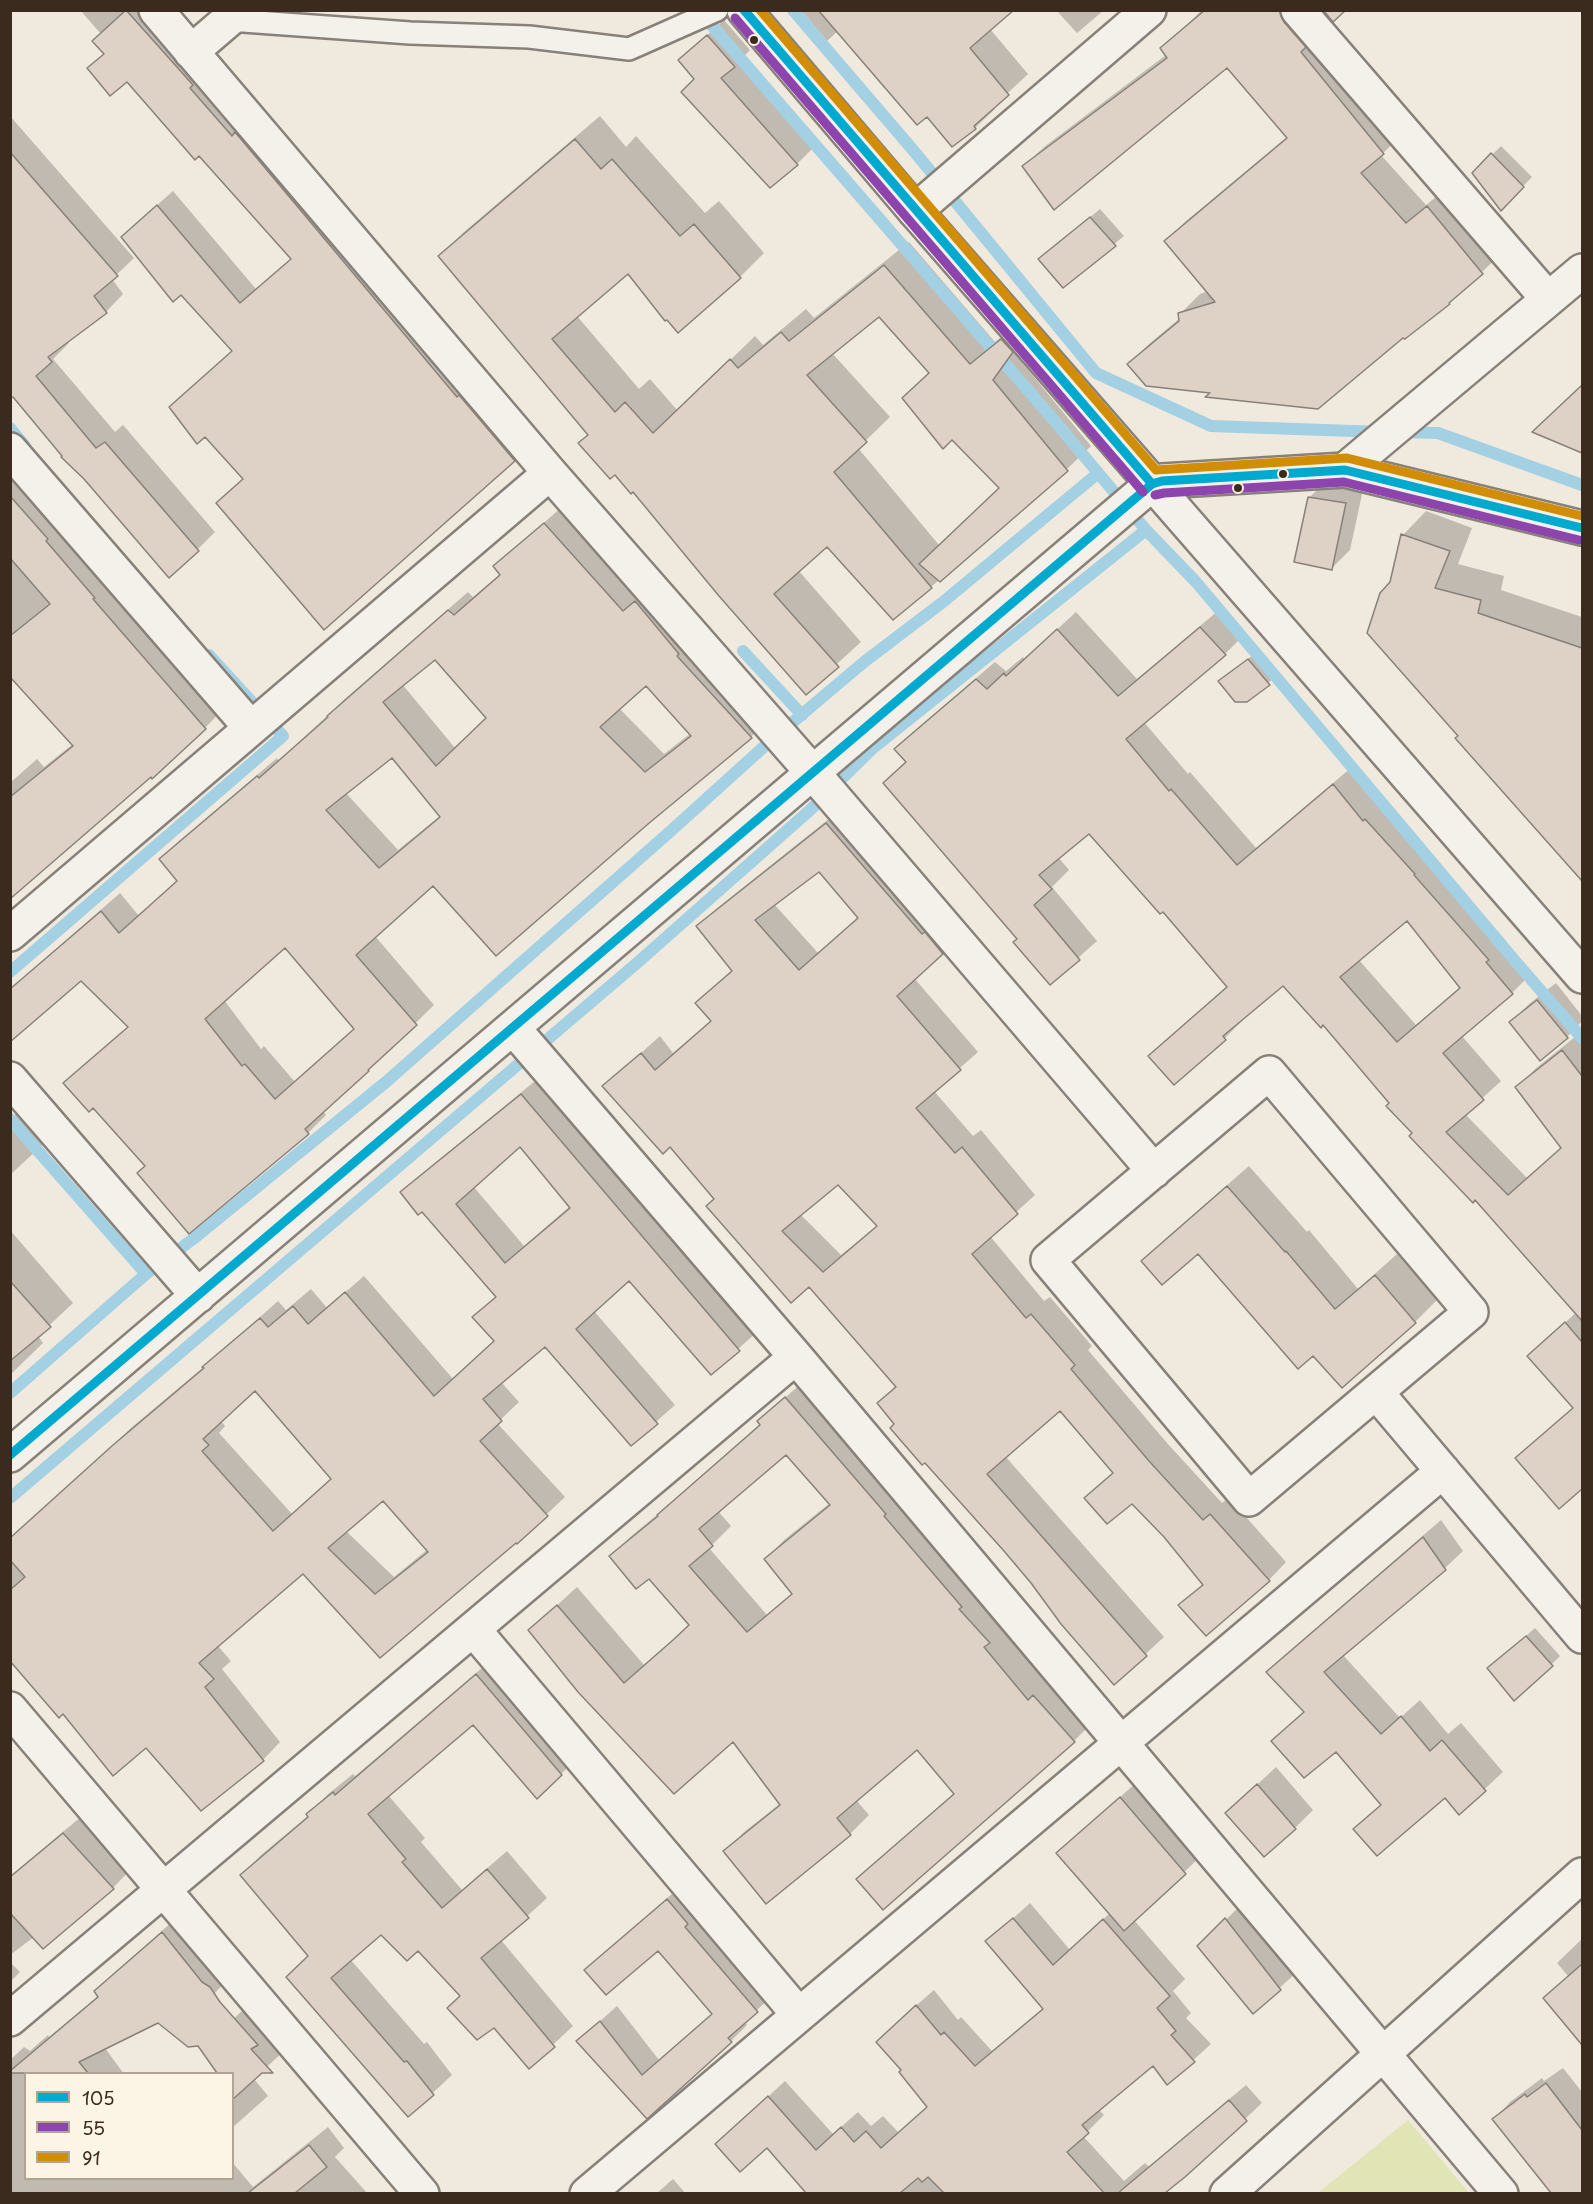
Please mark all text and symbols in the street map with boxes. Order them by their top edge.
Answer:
unlabelled marker [748,34,760,46]
unlabelled marker [1277,468,1289,480]
unlabelled marker [1232,482,1244,494]
legend [24,2072,234,2180]
text: 105 [82,2084,115,2111]
text: 55 [82,2114,105,2141]
text: 91 [82,2144,101,2171]

